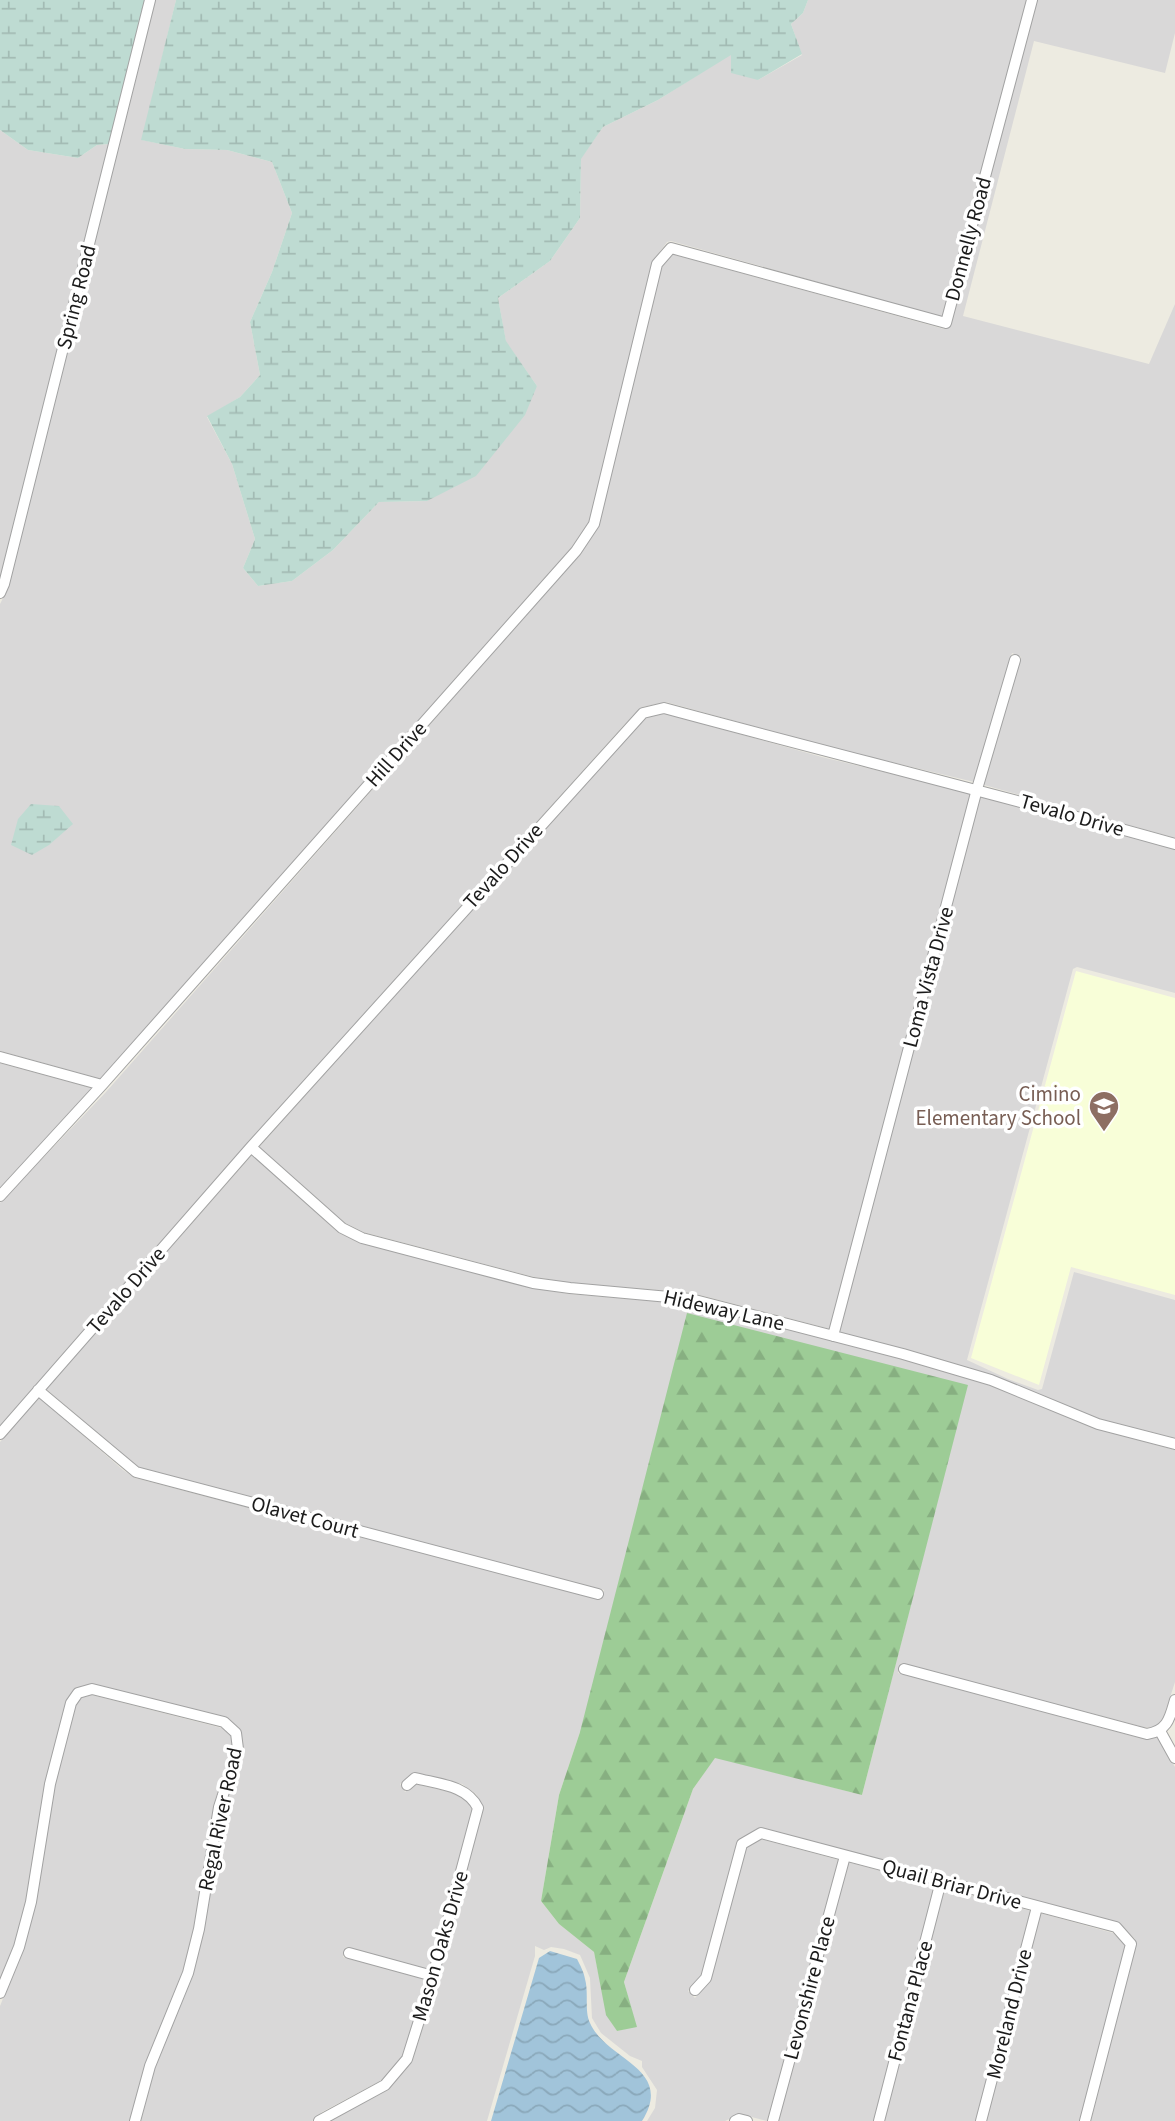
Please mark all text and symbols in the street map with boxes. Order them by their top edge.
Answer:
street label: Donnelly Road [937,174,999,304]
street label: Spring Road [49,242,103,352]
street label: Hill Drive [358,714,434,794]
street label: Tevalo Drive [1017,786,1127,844]
street label: Tevalo Drive [456,816,550,916]
street label: Loma Vista Drive [895,903,961,1051]
place label: Cimino Elementary School [915,1079,1081,1133]
school or university icon: Cimino Elementary School [1087,1089,1121,1133]
street label: Tevalo Drive [80,1240,172,1340]
street label: Hideway Lane [661,1282,787,1338]
street label: Olavet Court [248,1488,362,1546]
street label: Regal River Road [190,1744,250,1894]
street label: Quail Briar Drive [879,1851,1025,1917]
street label: Mason Oaks Drive [404,1867,476,2025]
street label: Levonshire Place [775,1913,843,2063]
street label: Fontana Place [879,1937,941,2065]
street label: Moreland Drive [978,1946,1040,2082]

